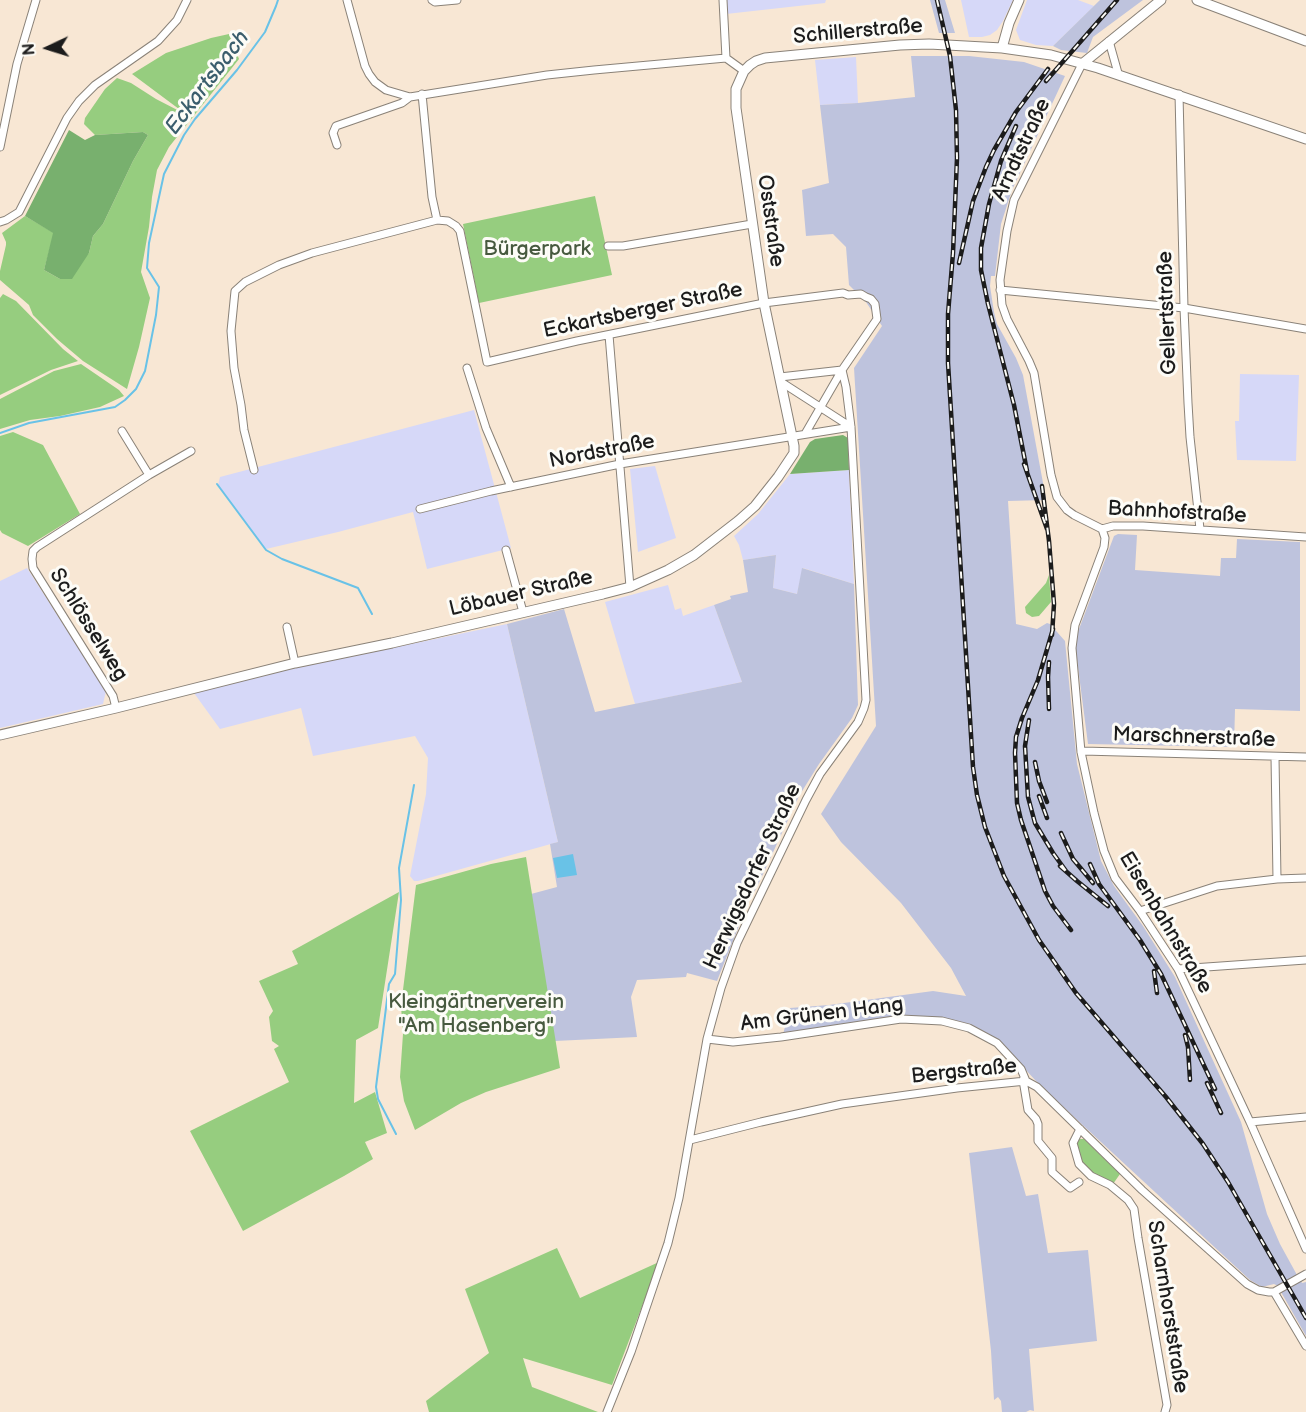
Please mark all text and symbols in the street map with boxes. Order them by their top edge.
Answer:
street label: Schillerstraße [792,14,924,50]
north arrow [18,18,78,78]
water label: Eckartsbach [160,26,256,140]
text: N [20,43,39,56]
street label: Arndtstraße [987,95,1057,205]
street label: Oststraße [751,173,789,269]
park label: Bürgerpark [483,237,591,263]
street label: Gellertstraße [1153,251,1183,375]
street label: Eckartsberger Straße [541,278,745,344]
street label: Nordstraße [547,429,657,475]
street label: Bahnhofstraße [1107,497,1247,529]
street label: Schlösselweg [43,564,133,686]
street label: Löbauer Straße [447,565,595,623]
street label: Marschnerstraße [1112,723,1276,753]
street label: Herwigsdorfer Straße [699,780,807,974]
street label: Eisenbahnstraße [1113,848,1217,998]
park label: Kleingärtnerverein "Am Hasenberg" [388,990,564,1040]
street label: Am Grünen Hang [739,992,905,1038]
street label: Bergstraße [910,1054,1018,1090]
street label: Scharnhorststraße [1141,1219,1193,1395]

